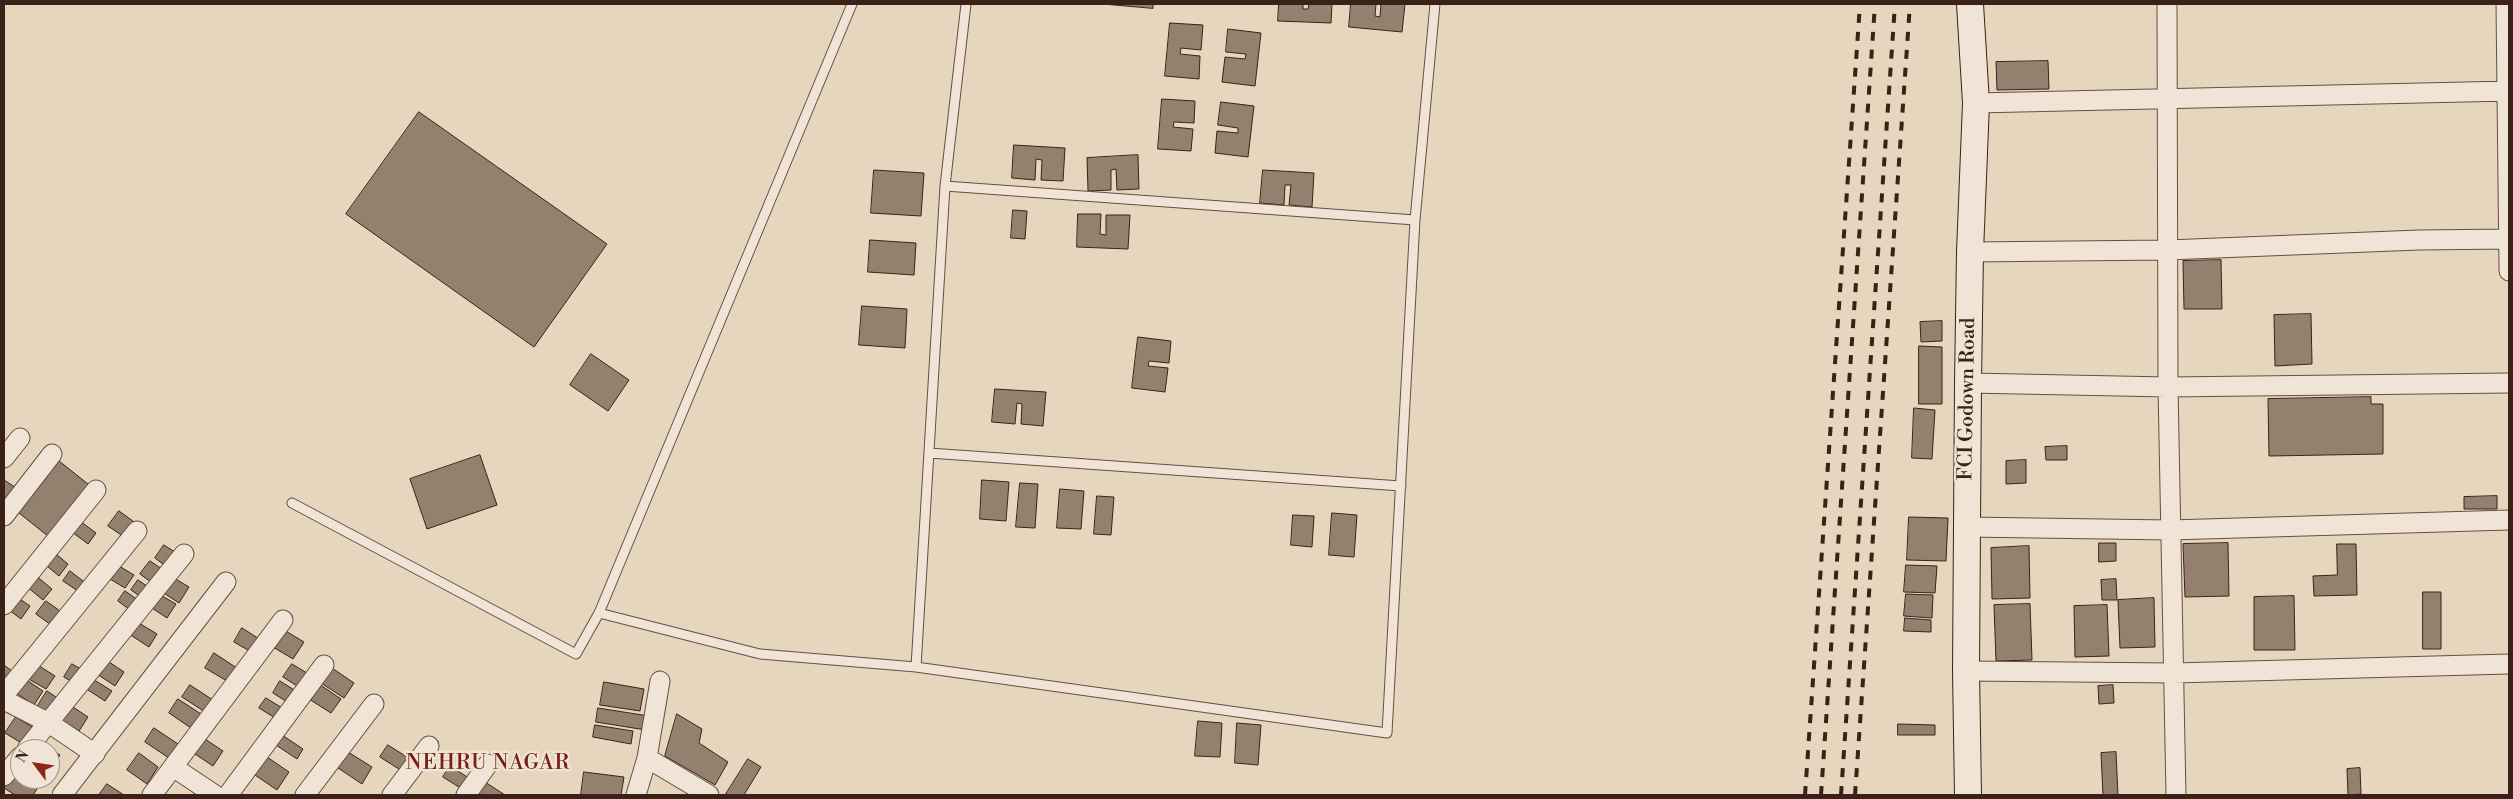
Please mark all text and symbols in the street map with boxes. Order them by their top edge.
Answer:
street label: FCI Godown Road [1955,317,1981,481]
north arrow [10,739,60,789]
text: N [12,747,34,766]
district label: NEHRU NAGAR [404,751,572,777]

